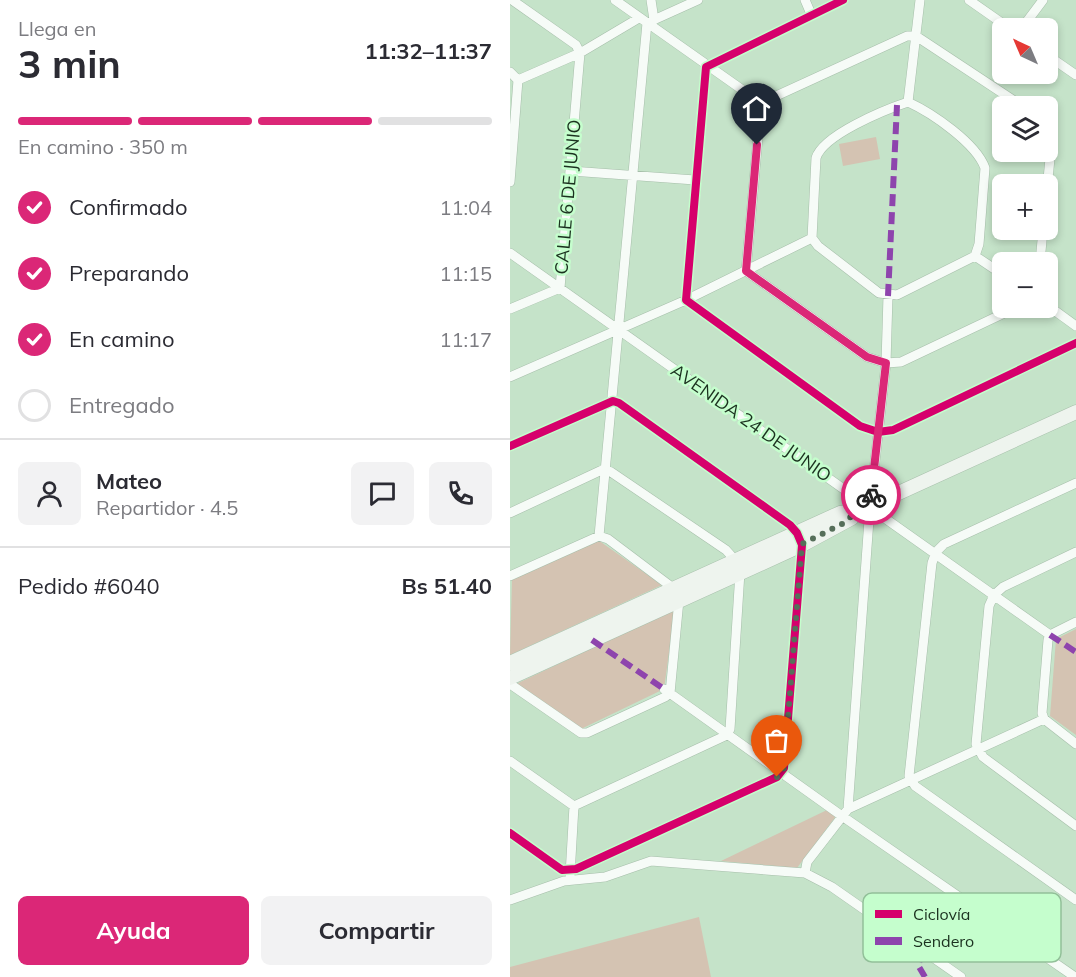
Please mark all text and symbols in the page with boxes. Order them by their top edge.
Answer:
text: Llega en [18,16,96,41]
north arrow [992,18,1058,84]
map controls [992,18,1058,318]
text: 11:32–11:37 [364,37,492,65]
text: 3 min [18,39,121,88]
pin [731,83,782,145]
icon: home [740,92,773,125]
button: layers [992,96,1058,162]
street label: CALLE 6 DE JUNIO [549,119,586,275]
text: En camino · 350 m [18,134,188,159]
button: + [992,174,1058,240]
icon: check [18,191,51,224]
text: Confirmado [69,193,188,221]
text: 11:04 [439,195,492,220]
button: − [992,252,1058,318]
icon: check [18,257,51,290]
text: Preparando [69,259,189,287]
text: 11:15 [439,261,492,286]
icon: check [18,323,51,356]
text: En camino [69,325,175,353]
text: 11:17 [439,327,492,352]
street label: AVENIDA 24 DE JUNIO [667,358,836,487]
text: Entregado [69,391,175,419]
button: person [18,462,81,525]
button: chat [351,462,414,525]
button: phone [429,462,492,525]
courier [841,465,901,525]
text: Mateo [96,467,162,495]
icon: bike [855,479,888,512]
text: Repartidor · 4.5 [96,495,238,520]
text: Pedido #6040 [18,572,160,600]
text: Bs 51.40 [402,572,492,600]
pin [751,715,802,777]
icon: bag [760,724,793,757]
legend [863,893,1061,962]
button: Ayuda [18,896,249,965]
button: Compartir [261,896,492,965]
text: Ciclovía [913,904,970,924]
text: Sendero [913,931,974,951]

